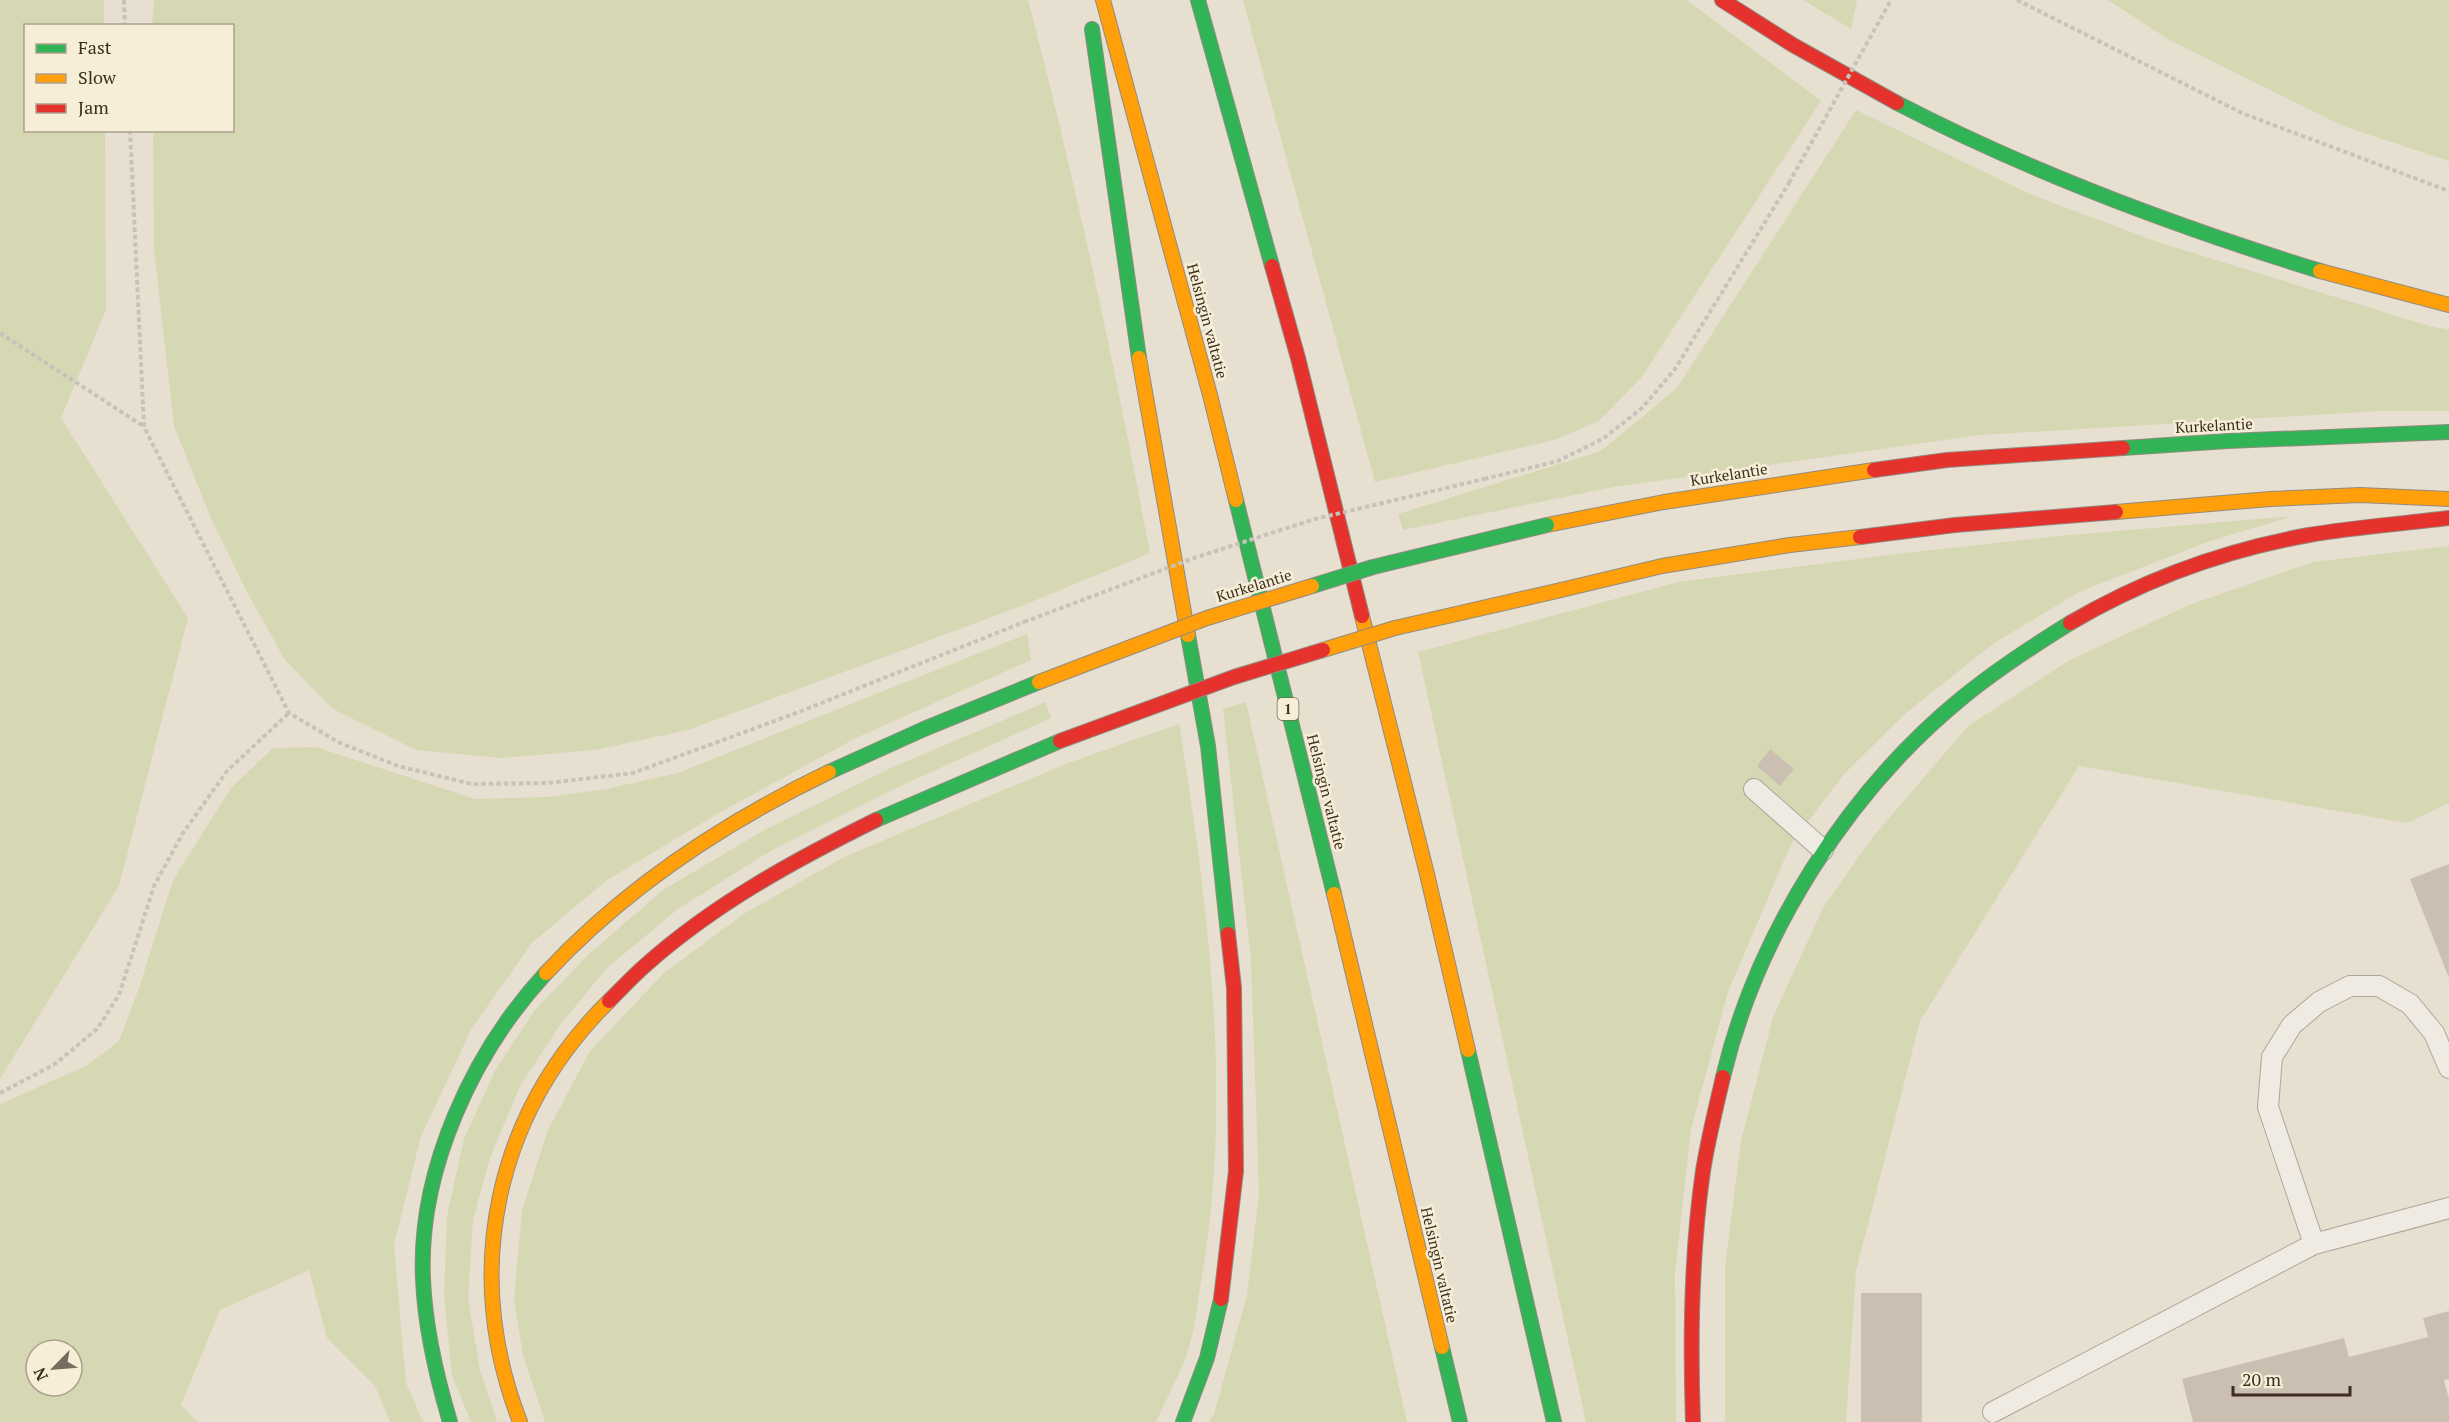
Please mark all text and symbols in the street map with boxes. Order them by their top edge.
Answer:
legend [24,24,234,132]
text: Fast [78,35,112,59]
text: Slow [78,65,117,89]
text: Jam [78,95,109,119]
street label: Helsingin valtatie [1183,261,1233,380]
street label: Kurkelantie [2175,413,2253,437]
street label: Kurkelantie [1689,458,1769,490]
street label: Kurkelantie [1214,564,1294,606]
road number: 1 [1278,698,1298,720]
street label: Helsingin valtatie [1303,732,1351,852]
street label: Helsingin valtatie [1417,1205,1463,1325]
north arrow [24,1338,84,1398]
scale bar [2233,1359,2350,1397]
text: N [28,1364,53,1384]
text: 20 m [2242,1367,2282,1391]

